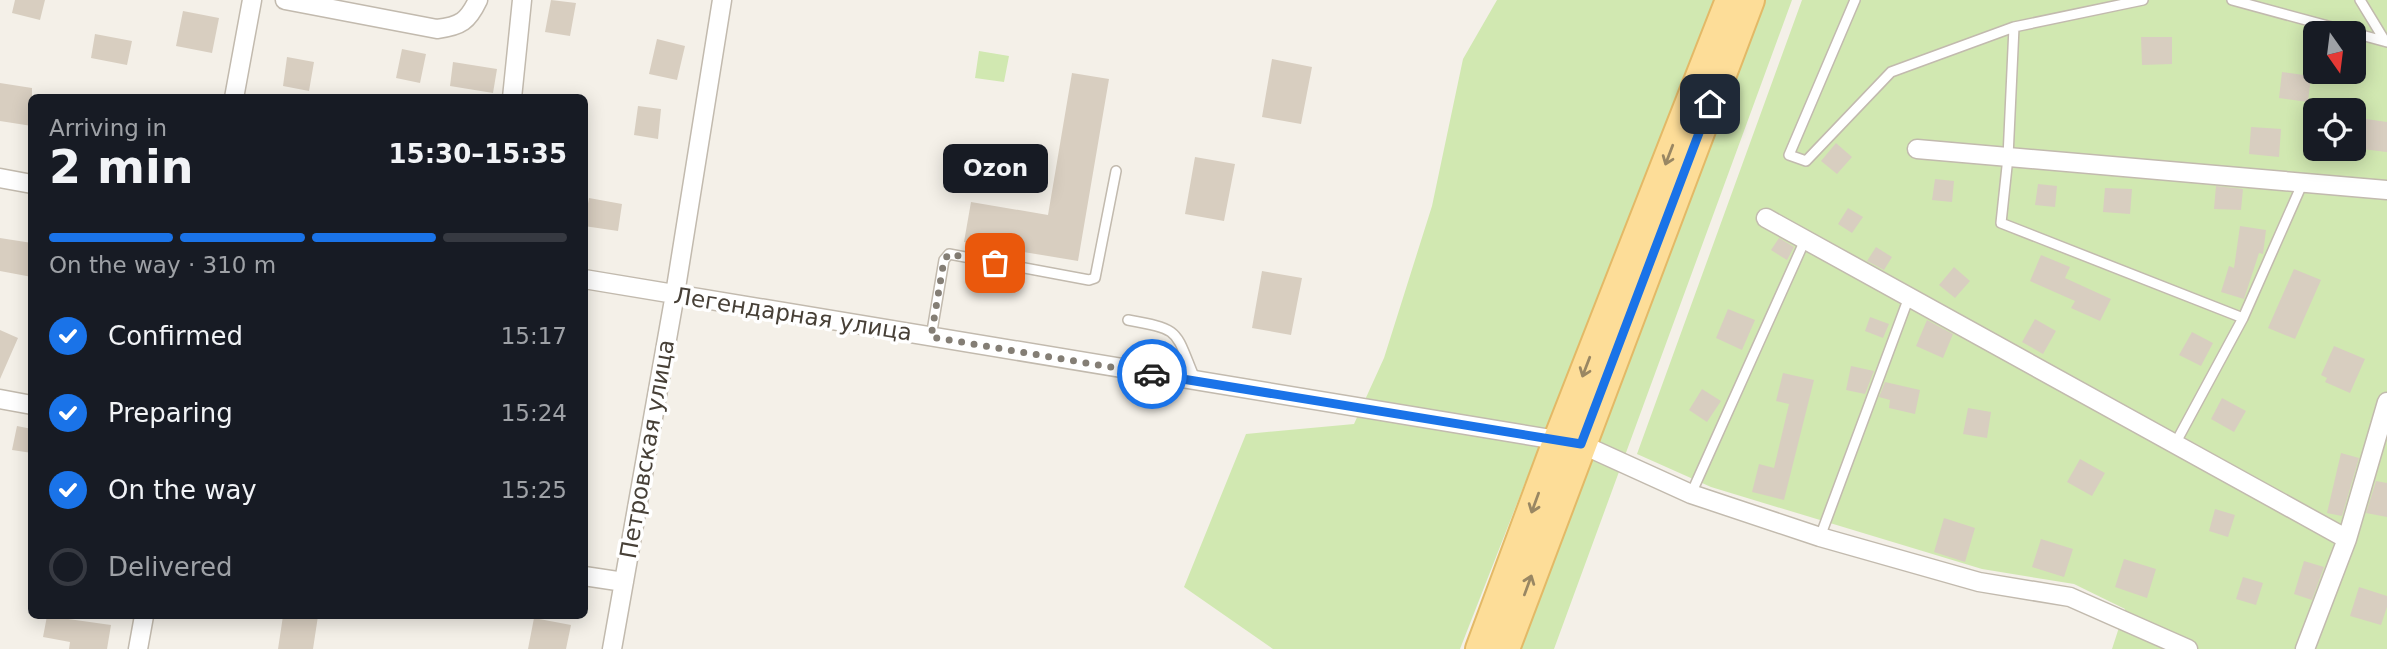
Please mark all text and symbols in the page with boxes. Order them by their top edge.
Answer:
north arrow [2303,21,2366,84]
map controls [2303,21,2366,161]
pin [1680,74,1740,134]
icon: home [1691,85,1729,123]
button: locate [2303,98,2366,161]
text: Arriving in [49,115,167,141]
text: 15:30–15:35 [388,139,567,169]
text: 2 min [49,140,193,194]
one-way arrow [1662,143,1675,165]
callout: Ozon [942,144,1048,193]
text: Ozon [963,155,1028,181]
pin [965,233,1025,293]
icon: bag [976,244,1014,282]
text: On the way · 310 m [49,252,276,278]
street label: Легендарная улица [672,282,914,346]
icon: check [49,317,87,355]
text: Confirmed [108,321,243,351]
text: 15:17 [501,323,567,349]
street label: Петровская улица [615,337,679,561]
courier [1117,339,1187,409]
icon: car [1133,355,1171,393]
one-way arrow [1579,355,1592,377]
icon: check [49,394,87,432]
text: Preparing [108,398,233,428]
text: 15:24 [501,400,567,426]
icon: check [49,471,87,509]
text: On the way [108,475,257,505]
text: 15:25 [501,477,567,503]
one-way arrow [1527,491,1540,513]
text: Delivered [108,552,232,582]
one-way arrow [1523,575,1536,597]

